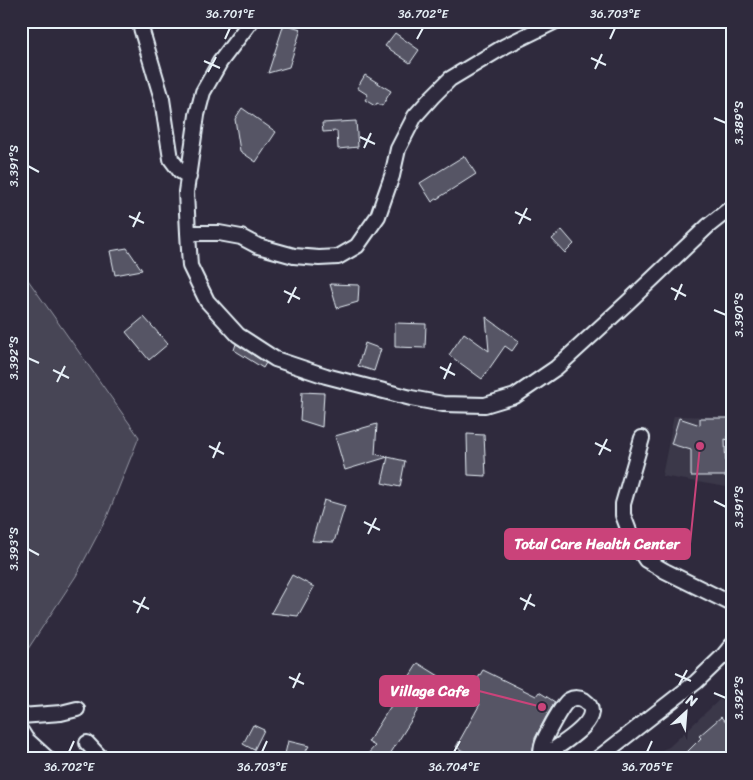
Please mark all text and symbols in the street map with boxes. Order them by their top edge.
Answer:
text: 36.701°E [206,3,256,25]
text: 36.702°E [398,3,449,25]
text: 36.703°E [590,3,641,25]
text: 3.389°S [728,100,750,145]
text: 3.391°S [3,145,25,187]
text: 3.390°S [728,292,750,337]
text: 3.392°S [3,336,25,380]
text: 3.391°S [728,486,750,528]
text: 3.393°S [3,527,25,571]
callout: Total Care Health Center [505,529,690,559]
text: Total Care Health Center [514,531,682,557]
callout: Village Cafe [380,676,479,706]
text: 3.392°S [728,676,750,720]
text: Village Cafe [390,678,470,704]
text: N [681,687,702,714]
north arrow [660,688,710,738]
text: 36.702°E [44,756,95,778]
text: 36.703°E [237,756,288,778]
text: 36.704°E [429,756,481,778]
text: 36.705°E [622,756,674,778]

